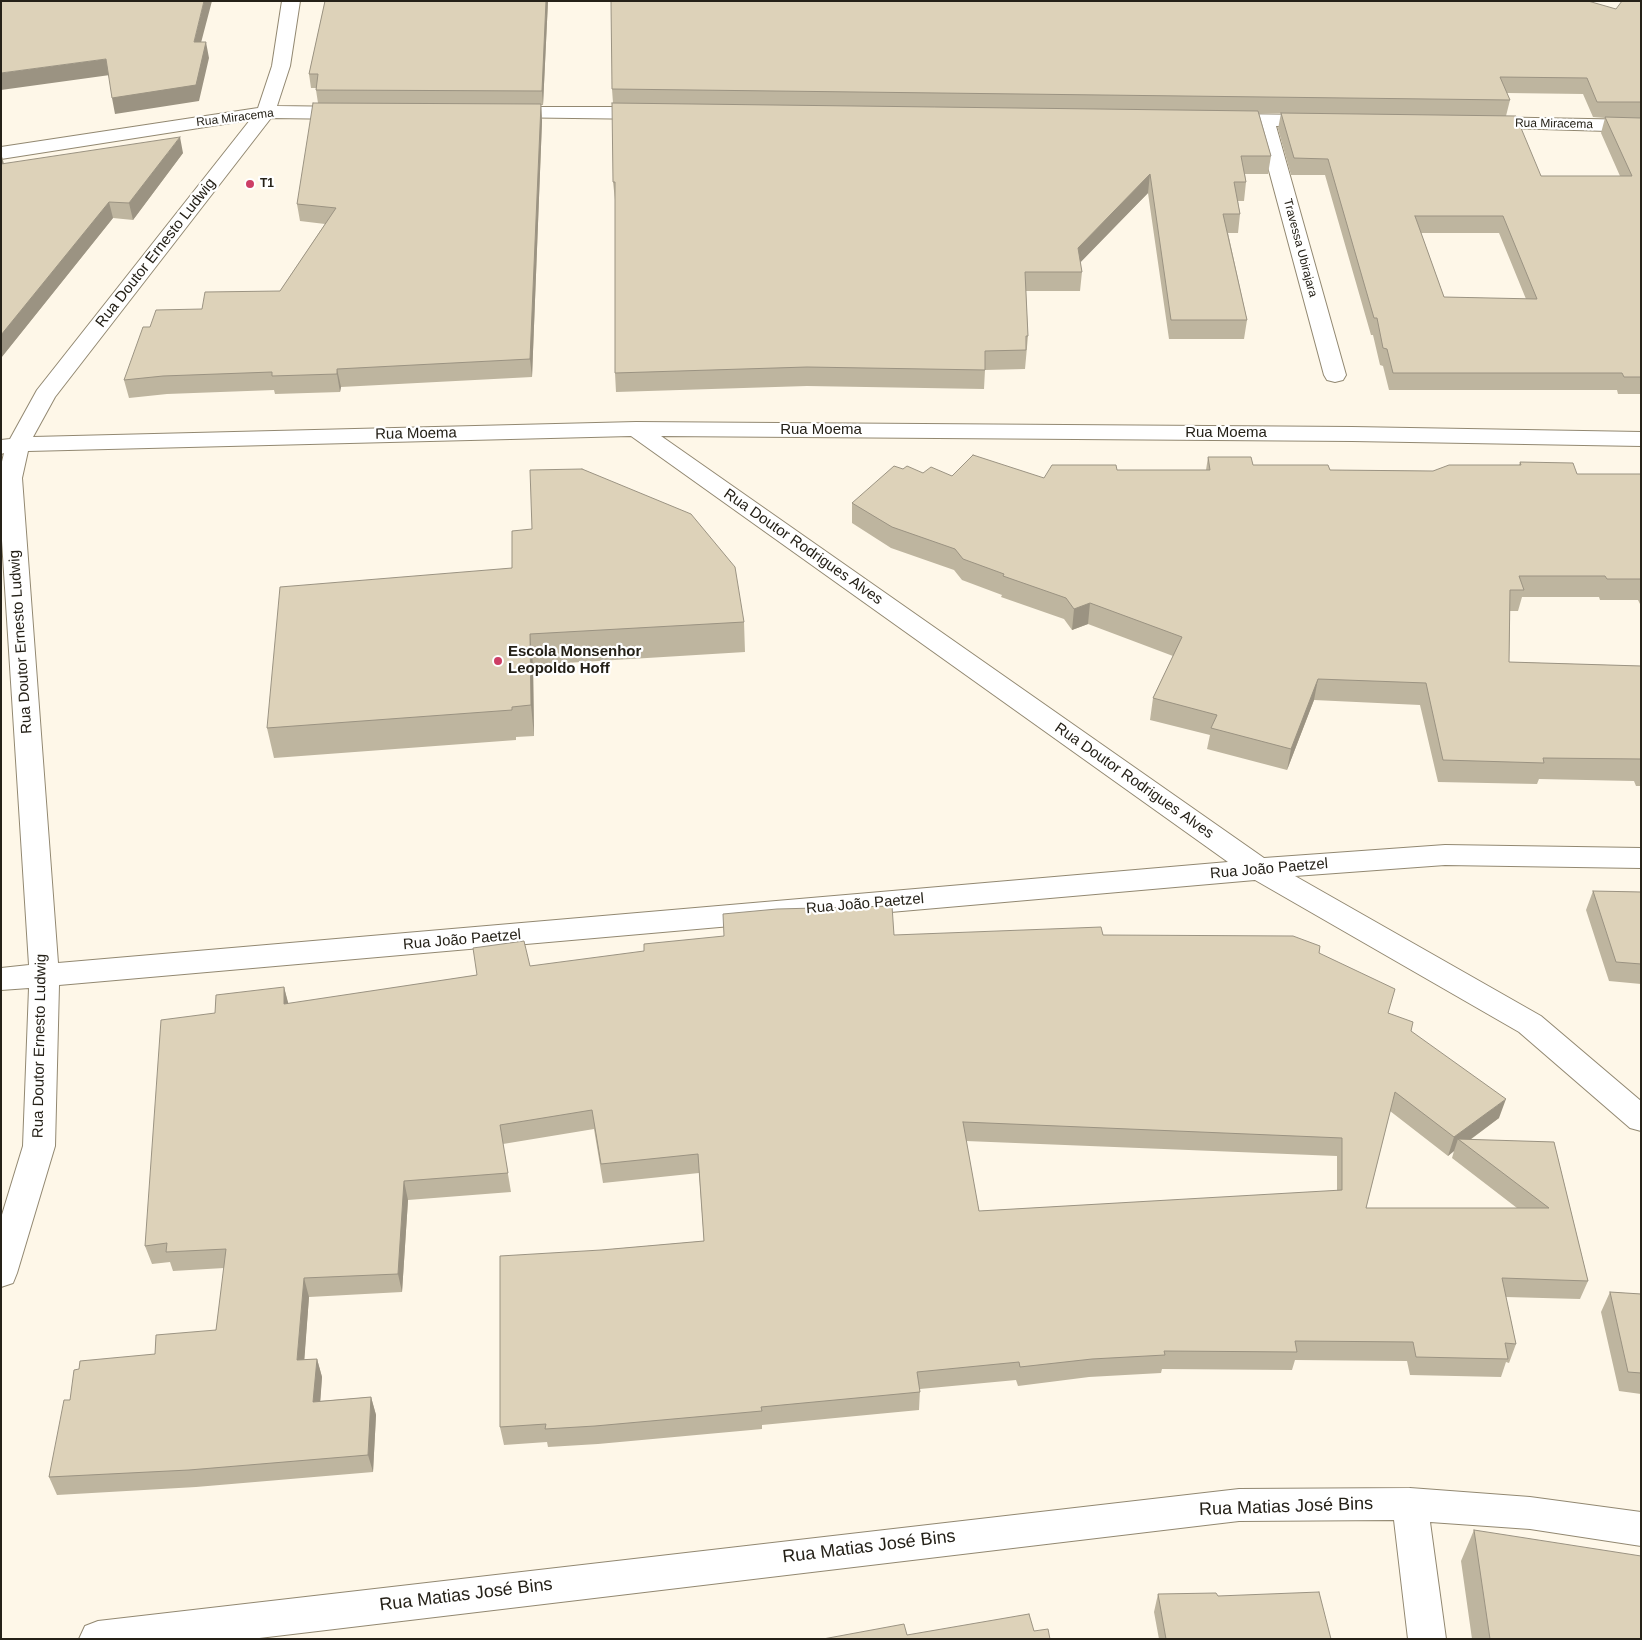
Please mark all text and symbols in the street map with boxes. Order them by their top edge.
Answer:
street label: Rua Miracema [195,106,275,130]
street label: Rua Miracema [1515,116,1593,132]
street label: Rua Doutor Ernesto Ludwig [92,175,220,331]
place label: T1 [260,177,274,191]
marker: T1 [244,178,256,190]
street label: Travessa Ubirajara [1280,197,1320,299]
street label: Rua Moema [780,421,862,439]
street label: Rua Moema [375,424,457,444]
street label: Rua Moema [1185,424,1267,442]
street label: Rua Doutor Rodrigues Alves [720,485,886,609]
street label: Rua Doutor Ernesto Ludwig [6,549,36,735]
place label: Escola Monsenhor Leopoldo Hoff [508,643,641,678]
marker: Escola Monsenhor Leopoldo Hoff [492,655,504,667]
street label: Rua Doutor Rodrigues Alves [1051,719,1217,843]
street label: Rua João Paetzel [1209,855,1329,883]
street label: Rua João Paetzel [805,890,925,918]
street label: Rua João Paetzel [402,926,522,954]
street label: Rua Doutor Ernesto Ludwig [29,954,51,1138]
street label: Rua Matias José Bins [1199,1493,1373,1521]
street label: Rua Matias José Bins [781,1526,957,1568]
street label: Rua Matias José Bins [378,1574,554,1616]

